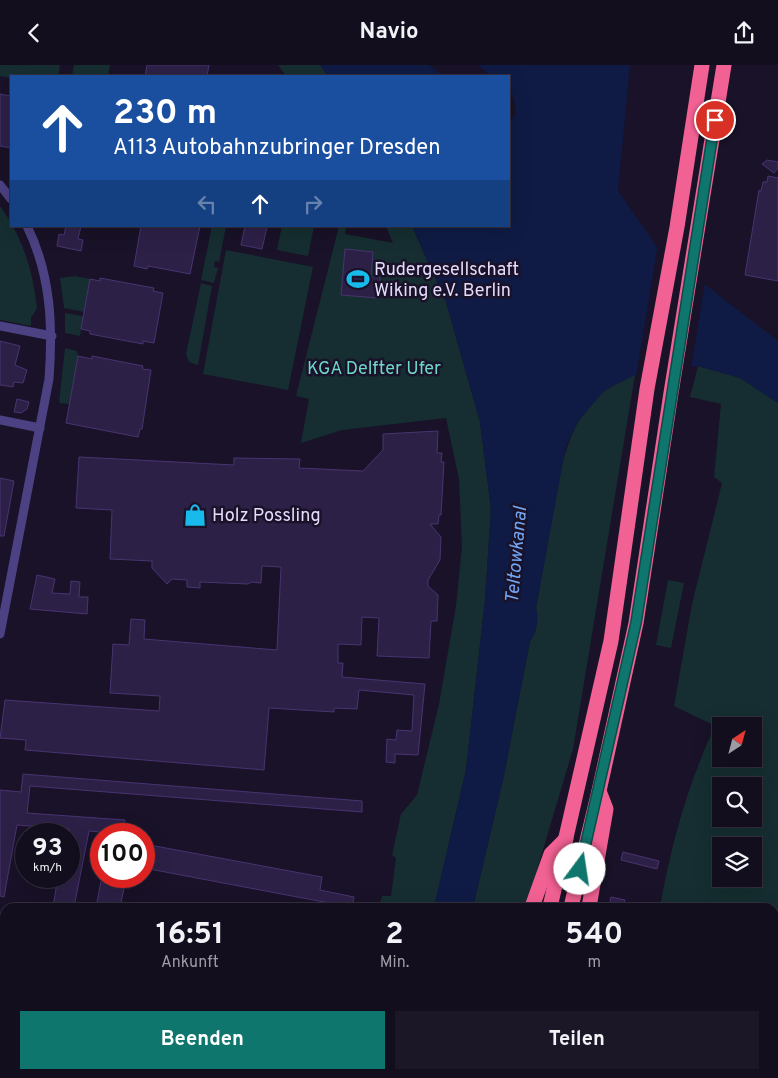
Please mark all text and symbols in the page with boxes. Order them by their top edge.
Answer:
icon: back [20,19,48,47]
text: Navio [360,19,418,46]
icon: share [730,19,758,47]
text: 230 m [113,92,217,136]
icon: ahead [30,95,95,160]
pin [694,99,736,141]
icon: arrive [701,106,729,134]
text: A113 Autobahnzubringer Dresden [113,135,441,162]
icon: left [193,190,221,218]
icon: ahead [246,190,274,218]
icon: right [299,190,327,218]
place label: Rudergesellschaft Wiking e.V. Berlin [374,259,519,303]
sports icon: Rudergesellschaft Wiking e.V. Berlin [345,266,371,292]
park label: KGA Delfter Ufer [307,358,441,381]
shop icon: Holz Possling [182,502,208,528]
place label: Holz Possling [212,505,321,528]
water label: Teltowkanal [501,505,533,605]
north arrow [712,717,762,767]
map controls [712,717,762,887]
button: search [712,777,762,827]
speed limit sign: 100 [90,823,155,888]
text: 93 [32,833,63,865]
button: layers [712,837,762,887]
position arrow [553,842,605,894]
text: km/h [33,860,62,876]
text: 16:51 [156,917,224,954]
text: 2 [385,917,404,954]
text: 540 [565,917,623,954]
text: Ankunft [161,953,219,973]
text: Min. [380,953,409,973]
text: m [587,953,601,973]
button: Beenden [20,1011,385,1069]
button: Teilen [395,1011,759,1069]

